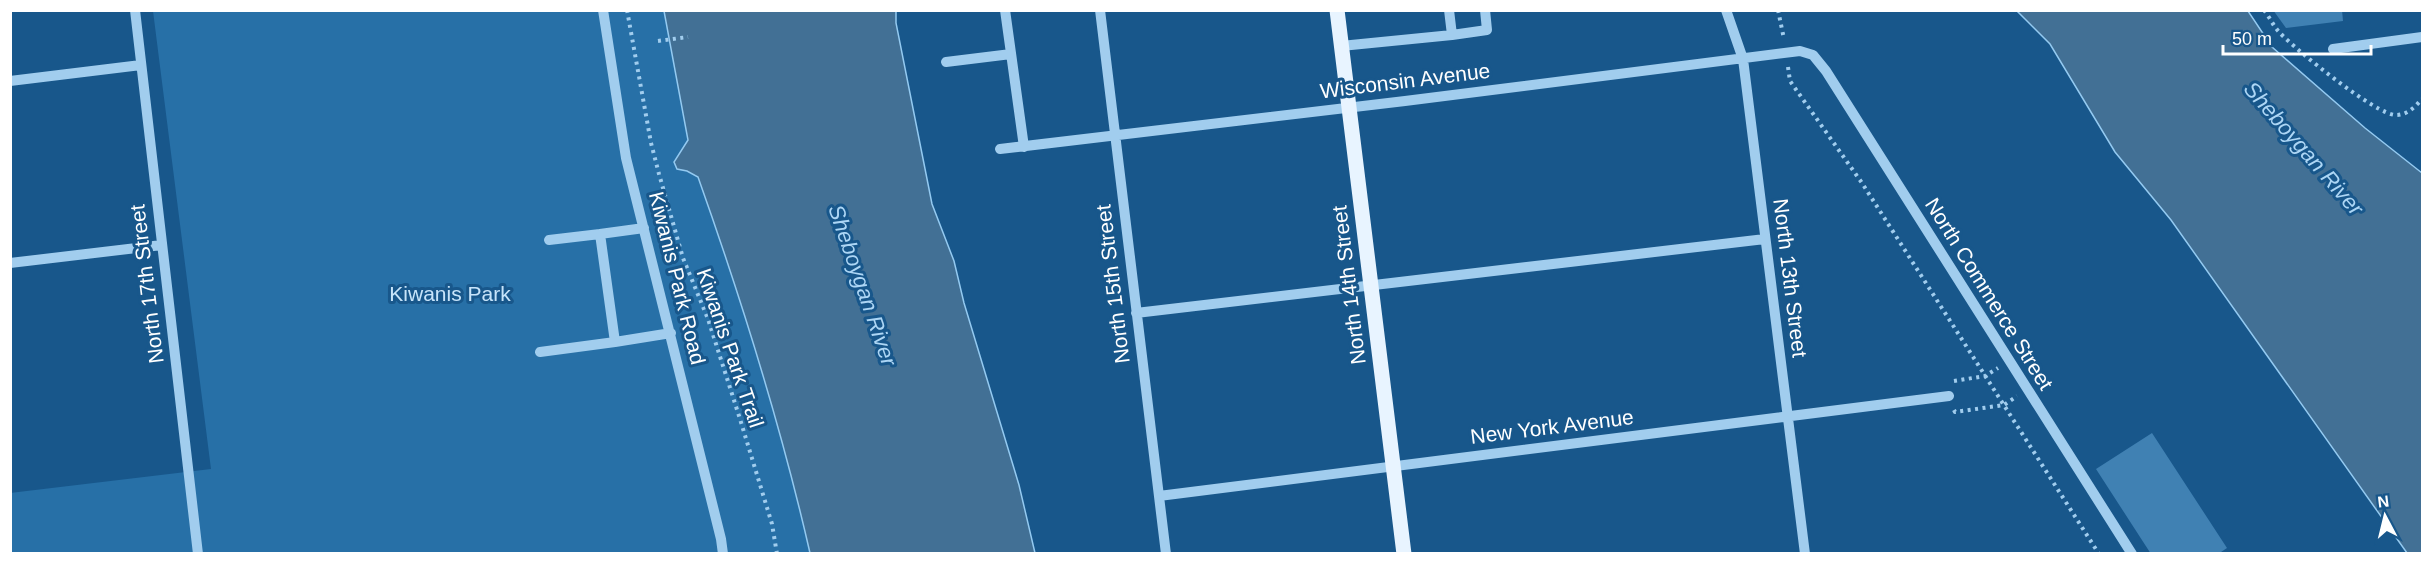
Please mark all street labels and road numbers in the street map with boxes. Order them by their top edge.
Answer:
street label: Wisconsin Avenue [1319,59,1491,102]
street label: Kiwanis Park Road [645,189,710,367]
street label: North Commerce Street [1921,194,2058,394]
street label: North 13th Street [1769,197,1812,359]
street label: North 17th Street [125,203,168,365]
street label: North 15th Street [1091,203,1134,365]
street label: North 14th Street [1327,204,1370,366]
street label: Kiwanis Park Trail [692,265,769,430]
street label: New York Avenue [1469,405,1635,448]

